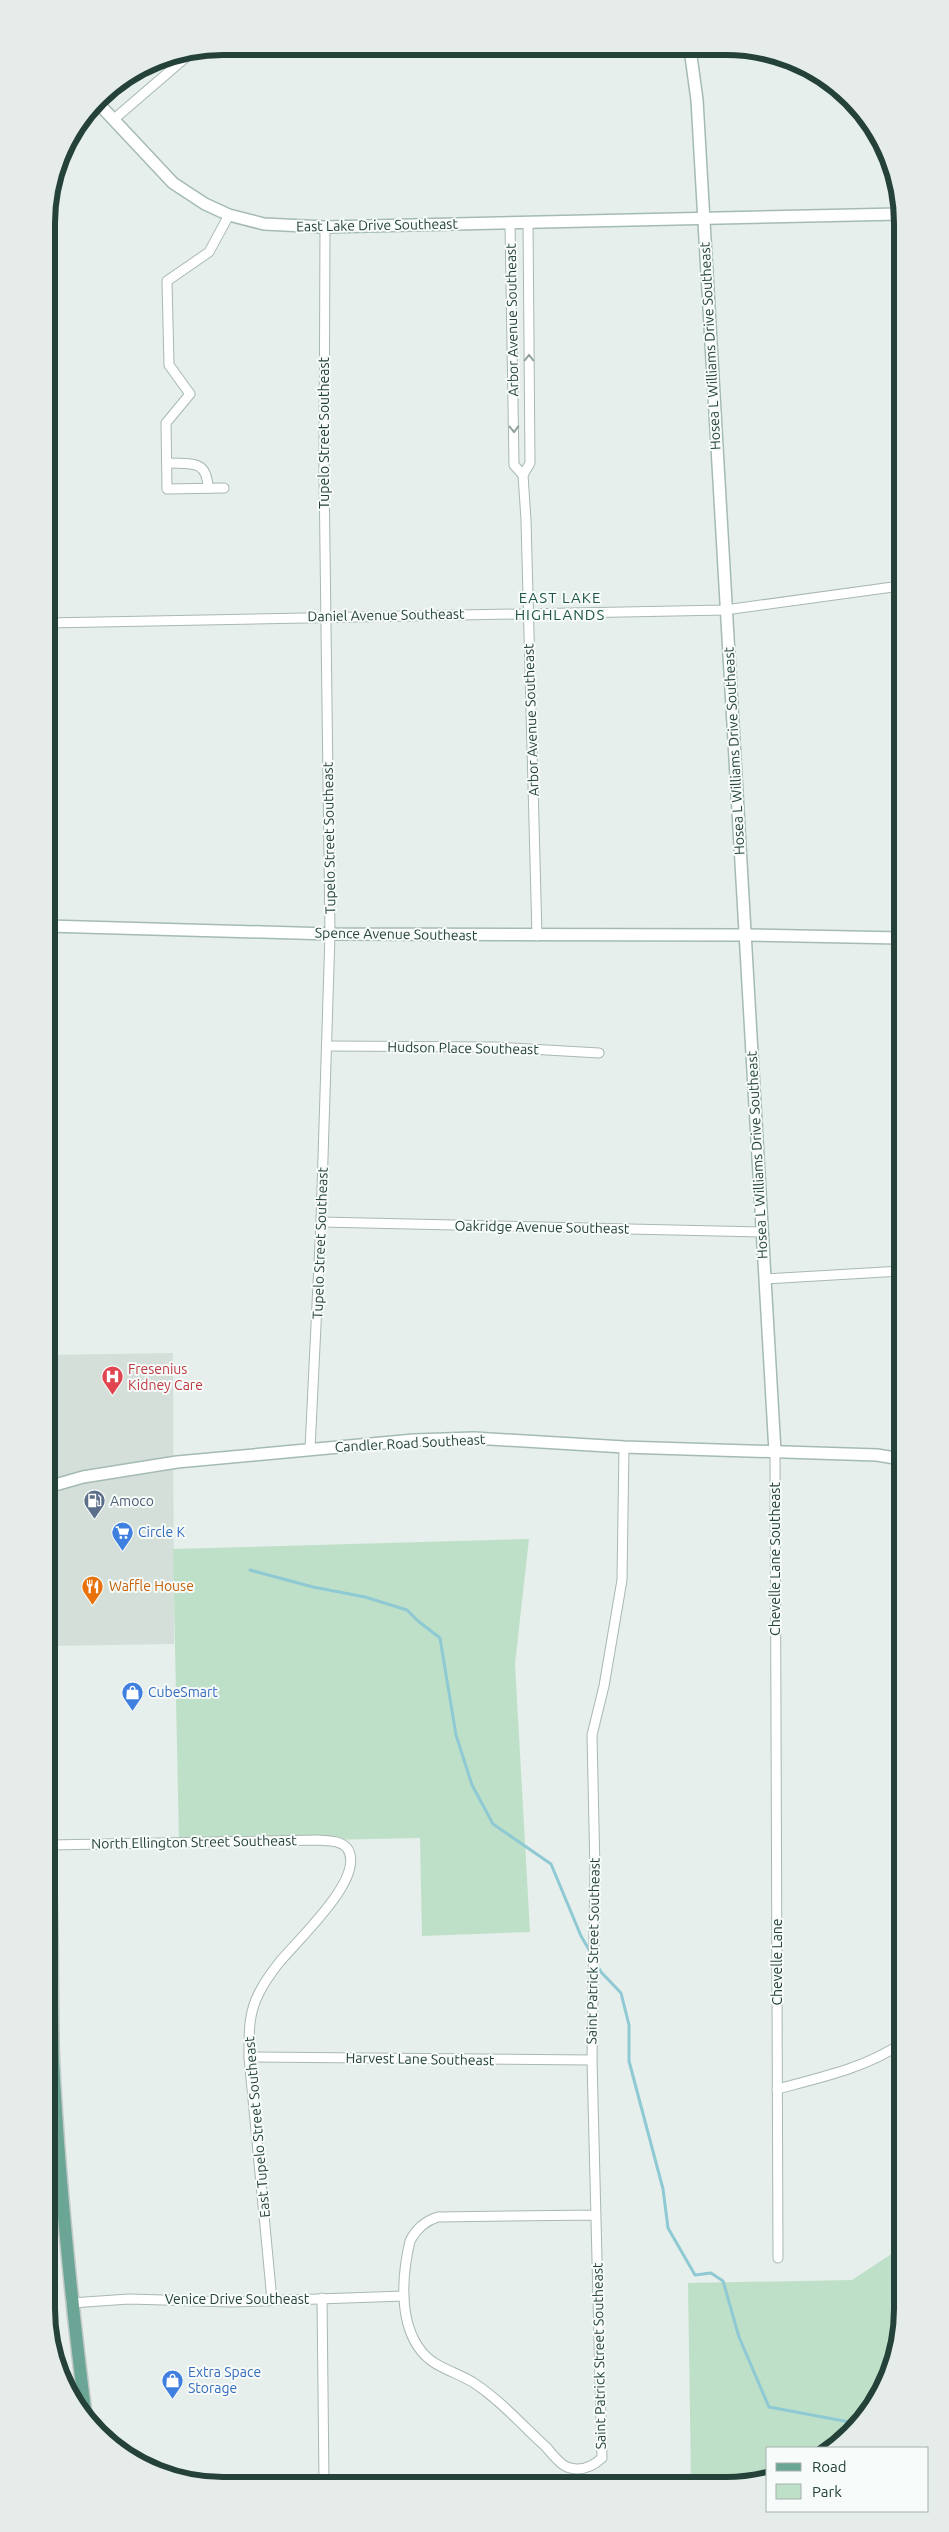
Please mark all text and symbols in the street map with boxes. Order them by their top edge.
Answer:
street label: East Lake Drive Southeast [296,216,458,234]
street label: Hosea L Williams Drive Southeast [697,241,723,450]
street label: Arbor Avenue Southeast [503,243,521,397]
one-way arrow [524,354,535,362]
street label: Tupelo Street Southeast [316,356,332,509]
one-way arrow [509,426,519,433]
district label: EAST LAKE HIGHLANDS [515,589,605,623]
street label: Daniel Avenue Southeast [307,606,465,624]
street label: Arbor Avenue Southeast [520,643,542,797]
street label: Hosea L Williams Drive Southeast [721,646,747,855]
street label: Tupelo Street Southeast [320,761,338,914]
street label: Spence Avenue Southeast [315,925,478,943]
street label: Hudson Place Southeast [387,1039,539,1057]
street label: Hosea L Williams Drive Southeast [744,1050,770,1259]
street label: Tupelo Street Southeast [309,1166,331,1319]
street label: Oakridge Avenue Southeast [454,1217,630,1237]
place label: Fresenius Kidney Care [128,1361,203,1393]
hospital icon: Fresenius Kidney Care [100,1365,124,1396]
street label: Candler Road Southeast [334,1431,486,1455]
street label: Chevelle Lane Southeast [767,1482,783,1636]
fuel station icon: Amoco [82,1489,106,1520]
place label: Amoco [110,1493,154,1509]
supermarket icon: Circle K [110,1520,134,1551]
place label: Circle K [138,1524,185,1540]
restaurant icon: Waffle House [81,1574,105,1605]
place label: Waffle House [109,1578,194,1594]
shop icon: CubeSmart [120,1680,144,1711]
place label: CubeSmart [148,1684,218,1700]
street label: North Ellington Street Southeast [91,1832,297,1852]
street label: Saint Patrick Street Southeast [583,1857,603,2045]
street label: Chevelle Lane [769,1918,785,2006]
street label: East Tupelo Street Southeast [241,2035,273,2218]
street label: Harvest Lane Southeast [346,2050,495,2068]
street label: Saint Patrick Street Southeast [589,2262,609,2450]
street label: Venice Drive Southeast [165,2291,310,2307]
place label: Extra Space Storage [188,2364,261,2396]
shop icon: Extra Space Storage [160,2368,184,2399]
legend [766,2447,929,2512]
text: Road [812,2458,847,2475]
text: Park [812,2483,842,2500]

